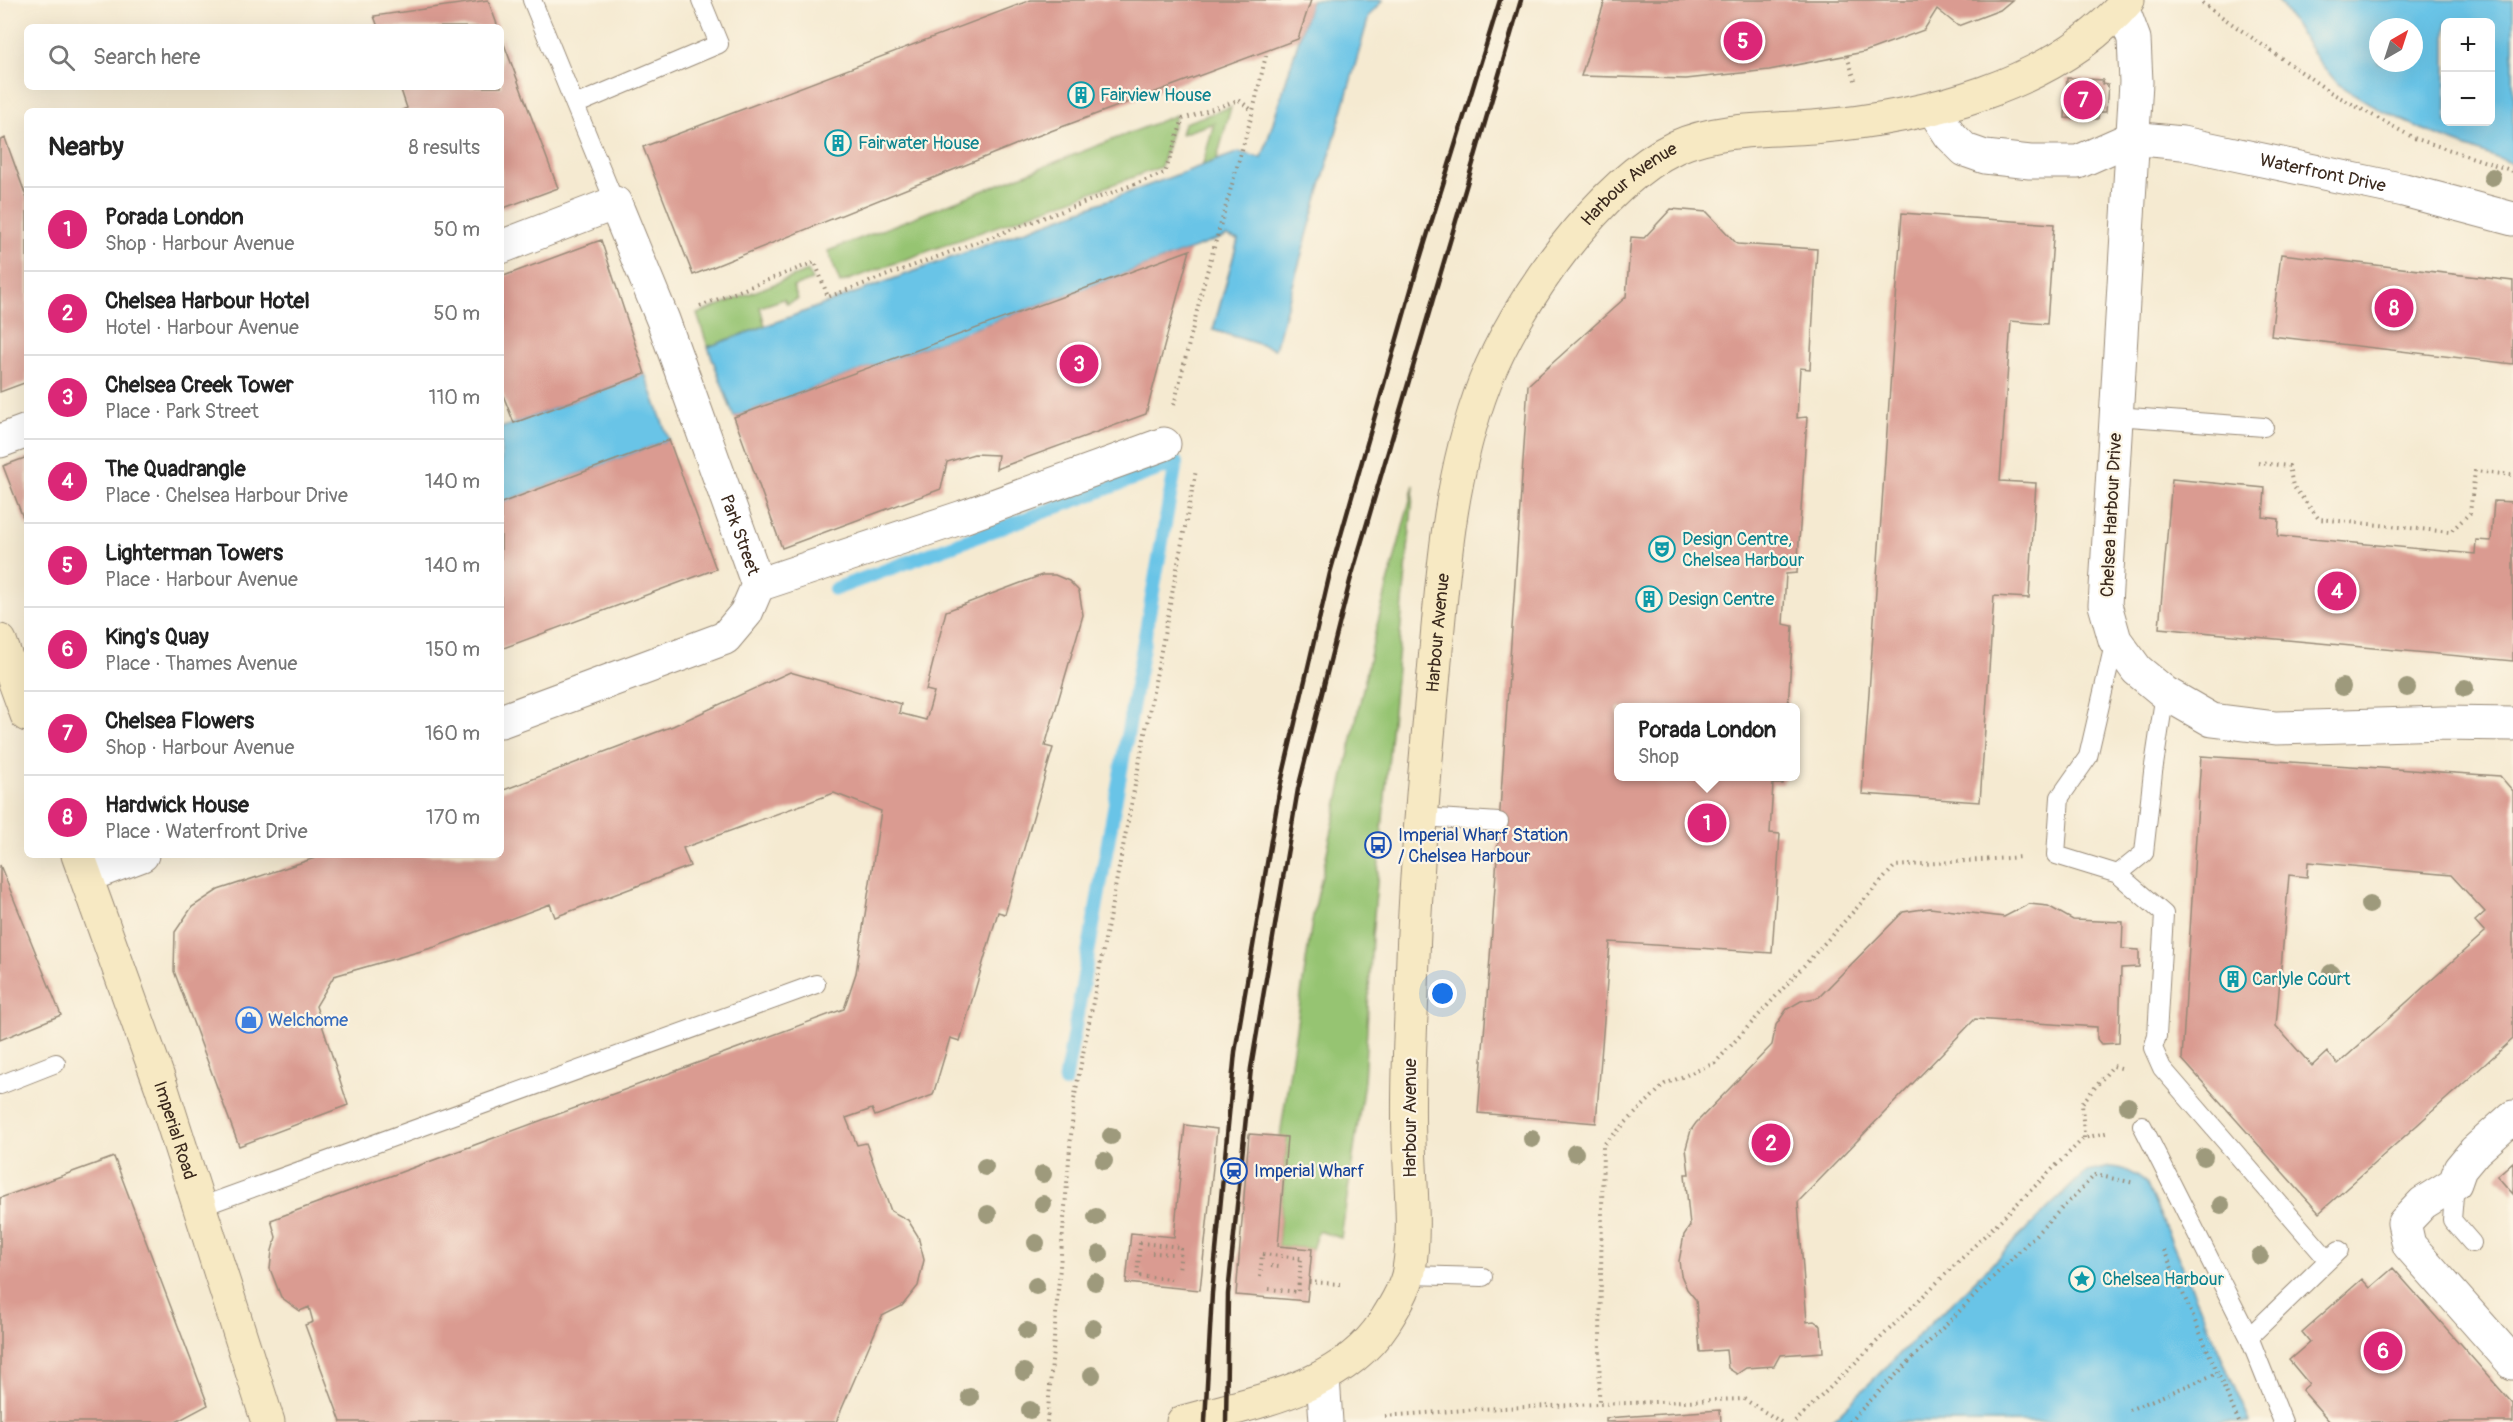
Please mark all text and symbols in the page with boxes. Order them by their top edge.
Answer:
pin: 5 [1724,18,1762,63]
north arrow [2369,18,2423,72]
map controls [2441,18,2495,126]
button: + [2441,18,2495,72]
search box [24,24,504,90]
icon: search [45,41,78,74]
text: Search here [93,43,200,71]
button: − [2441,72,2495,126]
pin: 7 [2064,78,2102,122]
building icon: Fairview House [1066,80,1096,110]
place label: Fairview House [1100,84,1211,107]
building icon: Fairwater House [823,128,853,158]
text: Nearby [48,131,124,163]
place label: Fairwater House [858,132,979,155]
text: 8 results [409,135,480,160]
street label: Harbour Avenue [1576,137,1681,231]
street label: Waterfront Drive [2258,149,2388,198]
text: Porada London [105,203,244,231]
text: 1 [64,217,71,242]
text: 50 m [433,217,480,242]
text: Shop · Harbour Avenue [105,231,294,256]
pin: 8 [2374,286,2414,330]
text: Chelsea Harbour Hotel [105,287,310,315]
text: 2 [62,301,73,326]
text: 50 m [433,301,480,326]
text: Hotel · Harbour Avenue [105,315,299,340]
pin: 3 [1060,342,1098,386]
text: Chelsea Creek Tower [105,371,294,399]
text: 3 [62,385,73,410]
text: 110 m [429,385,480,410]
text: Place · Park Street [105,399,259,424]
street label: Chelsea Harbour Drive [2096,432,2127,598]
text: The Quadrangle [105,455,246,483]
text: 4 [62,469,73,494]
text: 140 m [425,469,480,494]
text: Place · Chelsea Harbour Drive [105,483,348,508]
street label: Park Street [715,492,765,579]
place label: Design Centre, Chelsea Harbour [1682,528,1805,572]
theatre icon: Design Centre, Chelsea Harbour [1647,534,1677,564]
text: Lighterman Towers [105,539,283,567]
text: 5 [62,553,73,578]
text: 140 m [425,553,480,578]
text: Place · Harbour Avenue [105,567,298,592]
pin: 4 [2318,568,2356,614]
street label: Harbour Avenue [1421,572,1455,693]
building icon: Design Centre [1634,584,1664,614]
place label: Design Centre [1668,588,1775,611]
text: King's Quay [105,623,209,651]
text: 6 [62,637,73,662]
text: 150 m [426,637,480,662]
text: Place · Thames Avenue [105,651,297,676]
popup [1614,703,1800,781]
text: Chelsea Flowers [105,707,254,735]
text: Porada London [1638,716,1776,744]
text: 7 [62,721,73,746]
text: 160 m [425,721,480,746]
text: Shop · Harbour Avenue [105,735,294,760]
text: Shop [1638,744,1679,769]
text: Hardwick House [105,791,249,819]
pin: 1 [1688,800,1726,846]
text: 8 [62,805,73,830]
text: 170 m [426,805,480,830]
text: Place · Waterfront Drive [105,819,308,844]
place label: Imperial Wharf Station / Chelsea Harbour [1398,824,1568,868]
bus stop icon: Imperial Wharf Station / Chelsea Harbour [1363,830,1393,860]
building icon: Carlyle Court [2218,964,2248,994]
place label: Carlyle Court [2252,968,2351,991]
your location [1428,979,1457,1008]
shop icon: Welchome [234,1005,264,1035]
place label: Welchome [268,1009,348,1032]
street label: Harbour Avenue [1399,1058,1422,1178]
street label: Imperial Road [148,1078,201,1183]
pin: 2 [1752,1120,1790,1166]
station icon: Imperial Wharf [1219,1156,1249,1186]
place label: Imperial Wharf [1254,1160,1365,1183]
place icon: Chelsea Harbour [2067,1264,2097,1294]
place label: Chelsea Harbour [2102,1268,2225,1291]
pin: 6 [2364,1328,2402,1374]

